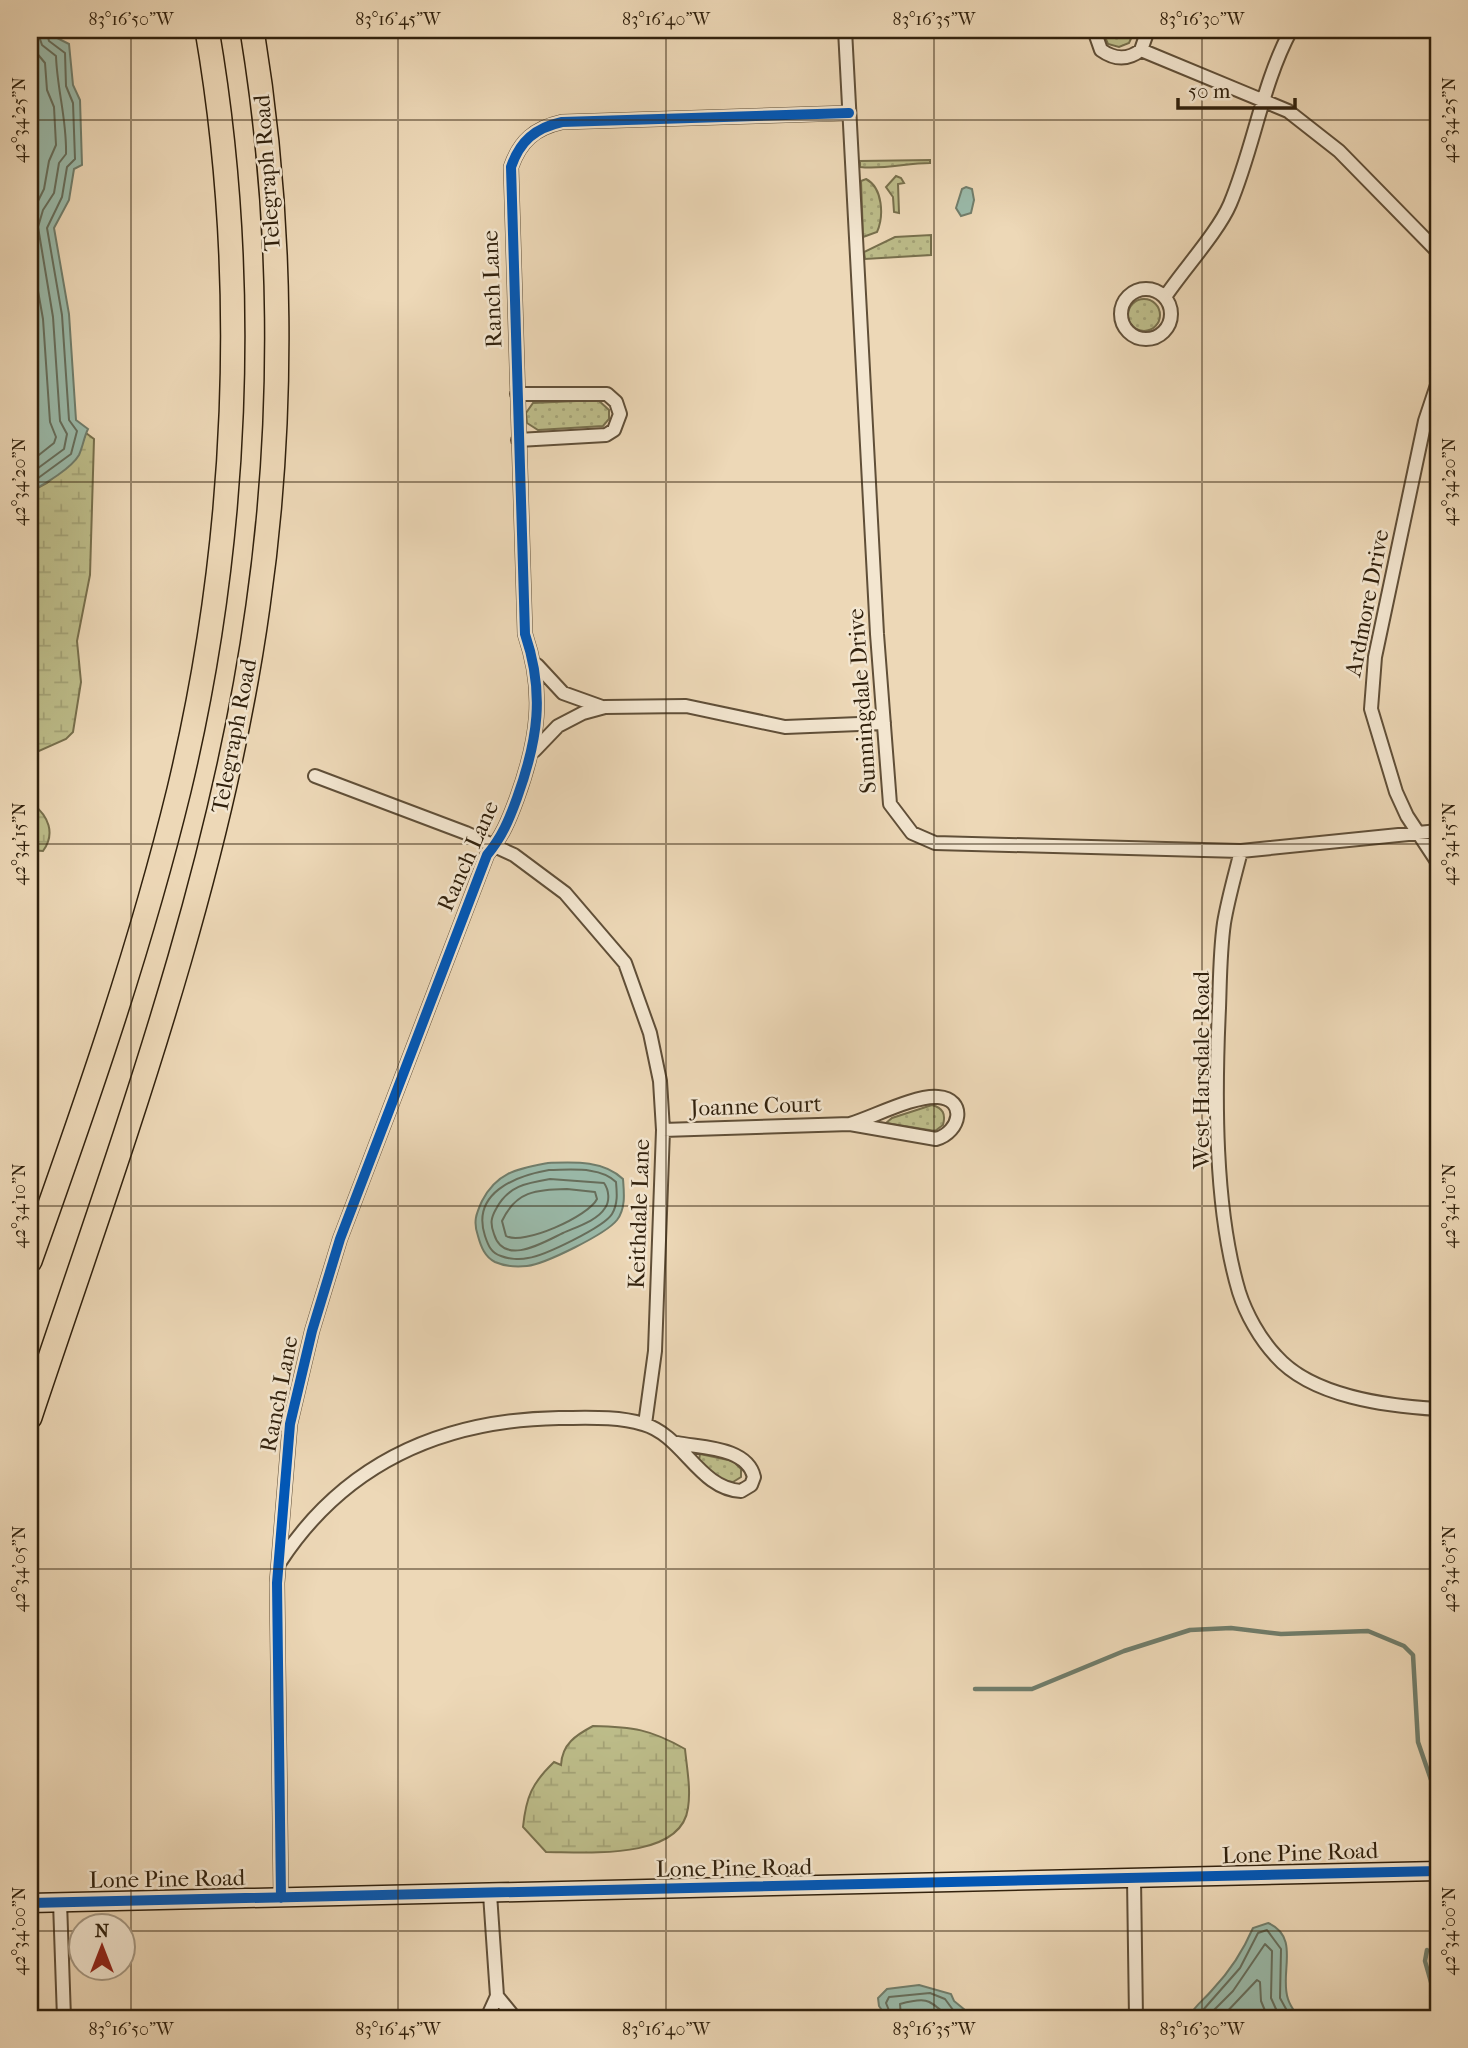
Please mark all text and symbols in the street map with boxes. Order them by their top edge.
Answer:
text: 83°16'50"W [88,9,175,30]
text: 83°16'45"W [355,9,442,30]
text: 83°16'40"W [622,9,711,30]
text: 83°16'35"W [893,9,977,30]
text: 83°16'30"W [1160,9,1246,30]
scale bar [1178,66,1295,110]
text: 42°34'25"N [9,77,30,163]
text: 42°34'25"N [1439,77,1460,163]
text: 50 m [1188,79,1231,103]
street label: Telegraph Road [248,93,286,252]
street label: Ranch Lane [476,230,508,348]
text: 42°34'20"N [9,438,30,526]
text: 42°34'20"N [1439,438,1460,526]
street label: Ardmore Drive [1339,527,1395,680]
street label: Sunningdale Drive [842,607,882,795]
street label: Telegraph Road [206,656,262,815]
street label: Ranch Lane [432,797,504,915]
text: 42°34'15"N [9,802,30,886]
text: 42°34'15"N [1439,802,1460,886]
street label: West Harsdale Road [1188,971,1215,1170]
street label: Joanne Court [688,1090,822,1122]
street label: Keithdale Lane [623,1138,655,1290]
text: 42°34'10"N [9,1163,30,1249]
text: 42°34'10"N [1439,1163,1460,1249]
street label: Ranch Lane [254,1334,304,1454]
text: 42°34'05"N [9,1525,30,1612]
text: 42°34'05"N [1439,1525,1460,1612]
street label: Lone Pine Road [1221,1837,1379,1869]
street label: Lone Pine Road [656,1853,813,1883]
street label: Lone Pine Road [89,1864,246,1894]
text: 42°34'00"N [9,1886,30,1975]
text: 42°34'00"N [1439,1886,1460,1975]
north arrow [66,1912,136,1982]
text: N [95,1920,110,1942]
text: 83°16'50"W [88,2019,175,2040]
text: 83°16'45"W [355,2019,442,2040]
text: 83°16'40"W [622,2019,711,2040]
text: 83°16'35"W [893,2019,977,2040]
text: 83°16'30"W [1160,2019,1246,2040]

